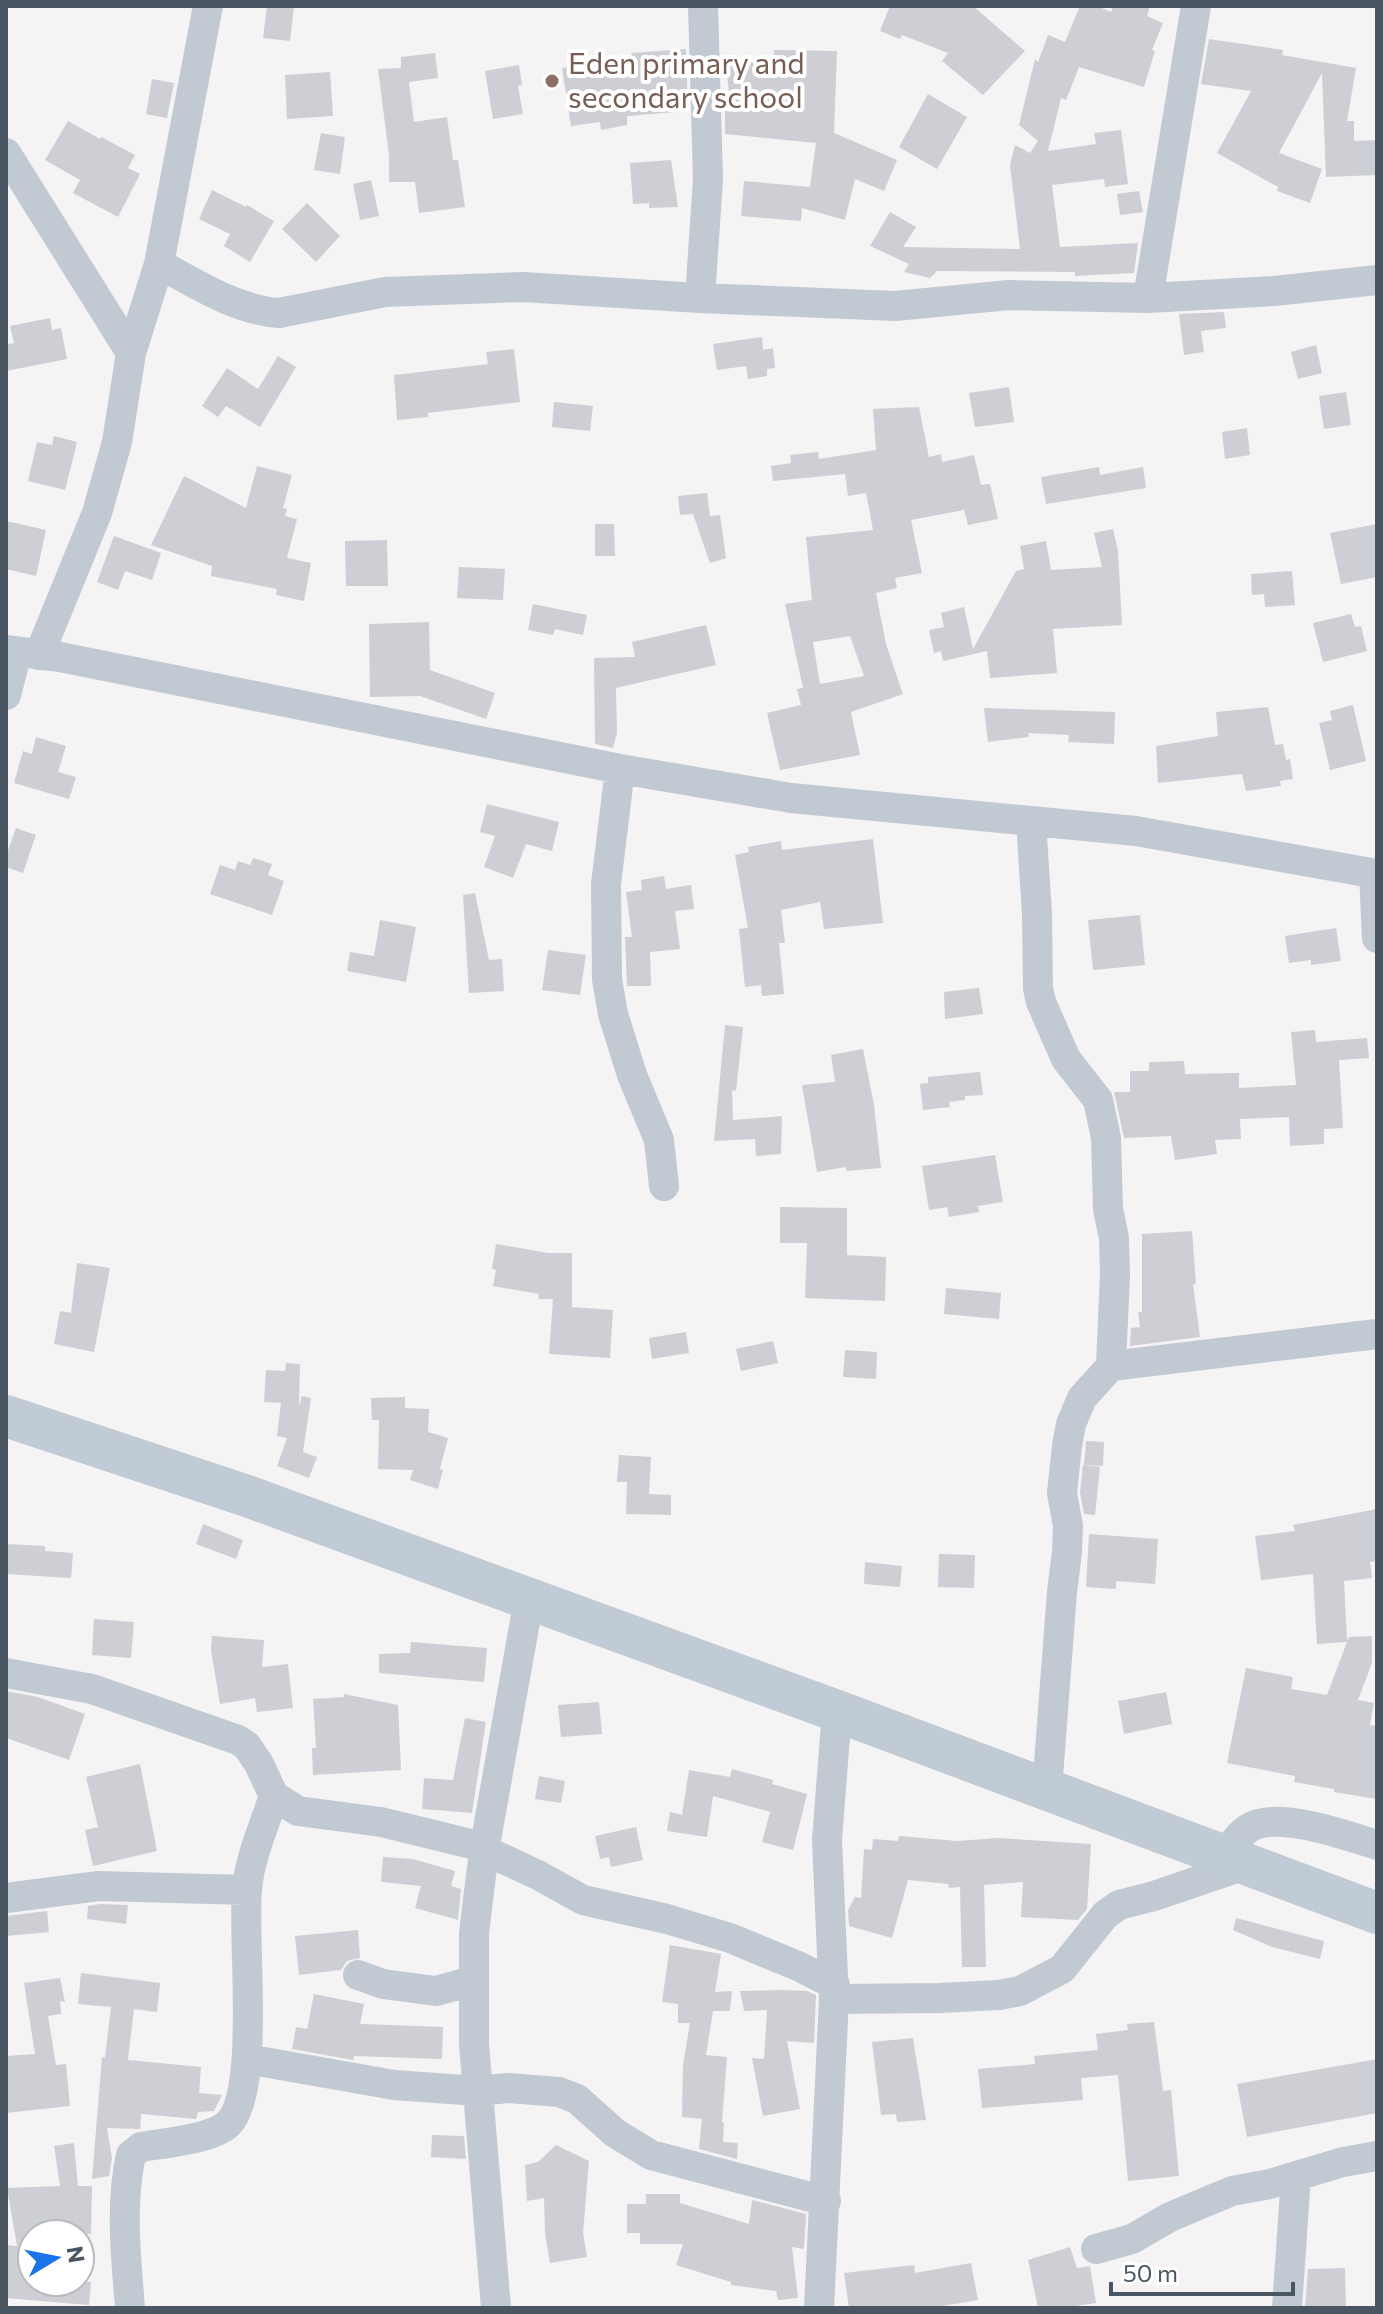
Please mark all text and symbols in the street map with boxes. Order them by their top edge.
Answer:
place label: Eden primary and secondary school [568,43,805,114]
marker: Eden primary and secondary school [543,72,561,90]
north arrow [16,2218,96,2298]
text: N [61,2244,91,2265]
scale bar [1111,2246,1293,2296]
text: 50 m [1123,2258,1178,2287]

